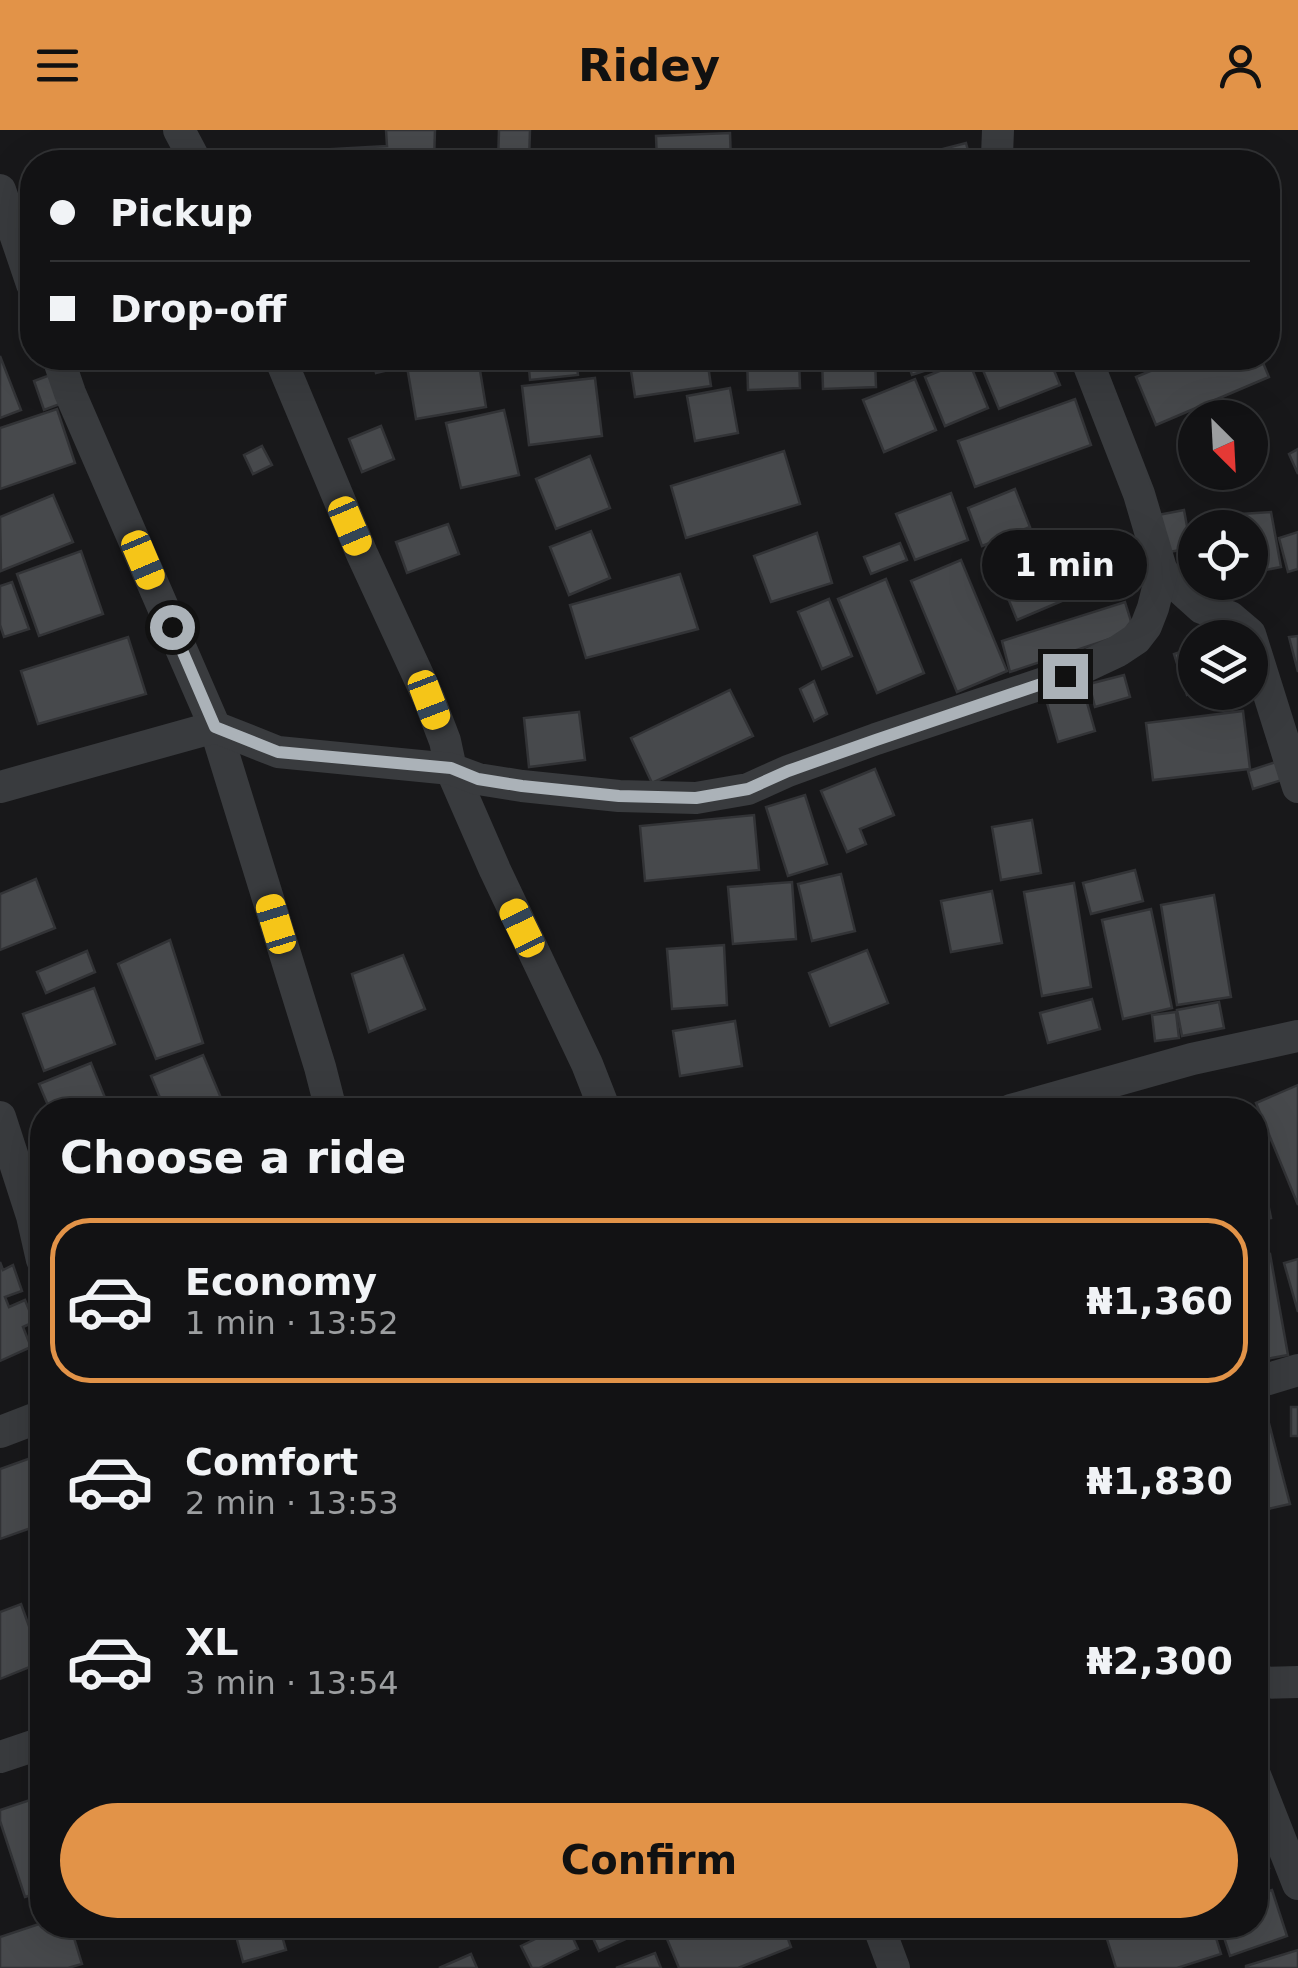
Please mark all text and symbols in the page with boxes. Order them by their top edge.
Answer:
icon: menu [30,38,85,93]
icon: person [1213,38,1268,93]
text: Ridey [578,39,720,92]
text: Pickup [110,191,253,235]
text: Drop-off [110,287,286,331]
north arrow [1178,400,1268,490]
map controls [1178,400,1268,710]
car [324,493,376,559]
button: locate [1178,510,1268,600]
car [117,527,169,593]
callout: 1 min [982,531,1148,601]
text: 1 min [1014,546,1115,584]
route start [150,605,195,650]
button: layers [1178,620,1268,710]
route end [1043,654,1088,699]
car [404,667,454,733]
car [253,891,299,957]
car [495,894,549,962]
text: Choose a ride [60,1131,406,1184]
icon: car [65,1256,155,1346]
text: Economy [185,1260,377,1304]
text: ₦1,360 [1086,1279,1233,1323]
text: 1 min · 13:52 [185,1304,399,1342]
icon: car [65,1436,155,1526]
text: Comfort [185,1440,358,1484]
text: ₦1,830 [1086,1459,1233,1503]
text: 2 min · 13:53 [185,1484,399,1522]
icon: car [65,1616,155,1706]
text: XL [185,1620,239,1664]
text: ₦2,300 [1086,1639,1233,1683]
text: 3 min · 13:54 [185,1664,399,1702]
button: Confirm [60,1803,1238,1918]

